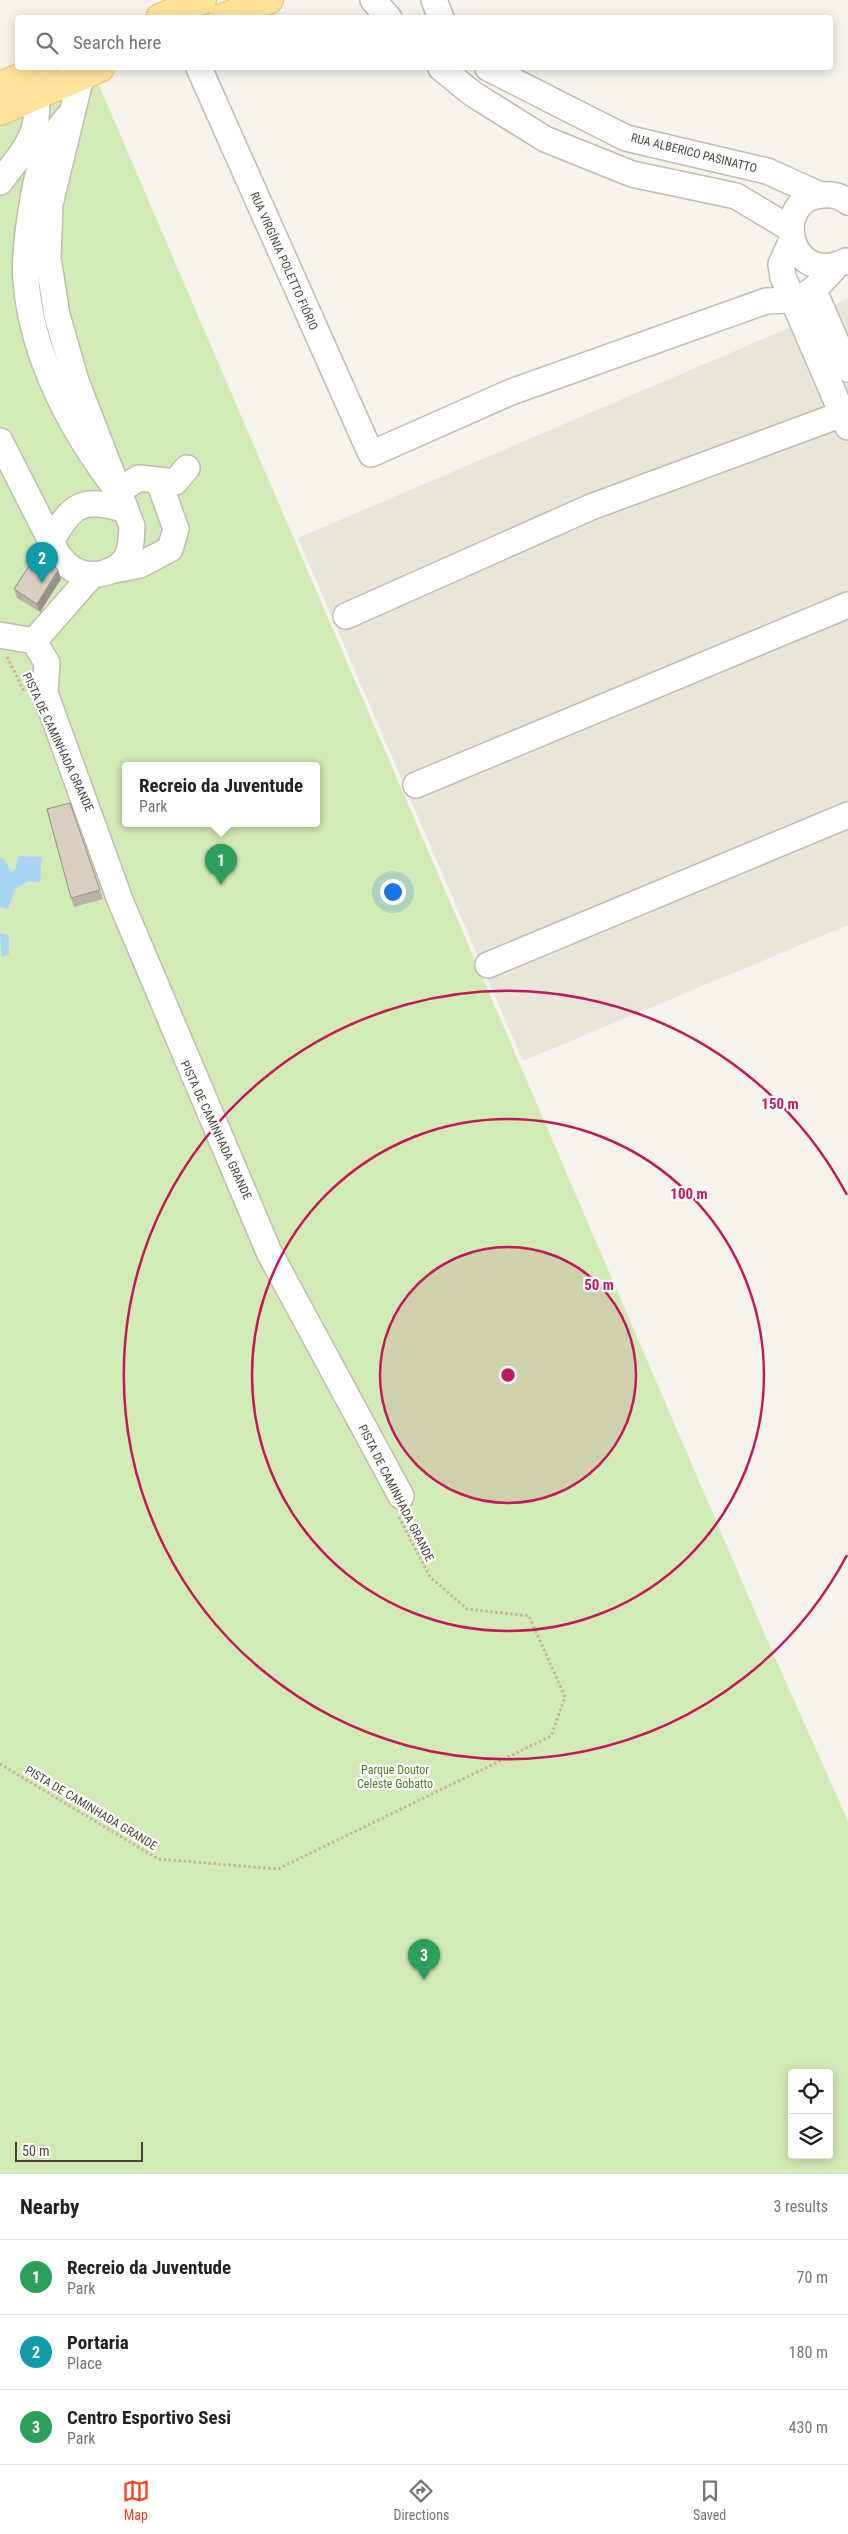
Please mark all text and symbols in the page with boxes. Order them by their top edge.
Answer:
search box [15,15,833,70]
icon: search [33,29,61,57]
text: Search here [73,31,161,54]
street label: RUA ALBERICO PASINATTO [630,131,758,175]
street label: RUA VIRGÍNIA POLETTO FIÓRIO [247,189,322,332]
pin: 2 [26,542,58,583]
street label: PISTA DE CAMINHADA GRANDE [20,670,96,814]
popup [122,762,320,827]
text: Recreio da Juventude [139,774,303,797]
text: Park [139,797,167,816]
pin: 1 [205,844,237,885]
your location [380,879,406,905]
street label: PISTA DE CAMINHADA GRANDE [178,1058,254,1202]
text: 150 m [761,1095,799,1113]
text: 100 m [670,1185,708,1203]
text: 50 m [584,1276,614,1294]
centre of rings [499,1366,517,1384]
street label: PISTA DE CAMINHADA GRANDE [355,1422,437,1564]
street label: PISTA DE CAMINHADA GRANDE [22,1763,160,1853]
park label: Parque Doutor Celeste Gobatto [357,1763,433,1791]
pin: 3 [408,1939,440,1980]
map controls [788,2069,833,2159]
button: locate [788,2069,833,2114]
button: layers [788,2114,833,2159]
scale bar [15,2139,142,2162]
text: 50 m [22,2143,50,2159]
text: Nearby [20,2195,79,2219]
text: 3 results [773,2197,828,2216]
text: Recreio da Juventude [67,2256,231,2279]
text: 1 [32,2268,40,2287]
text: 70 m [796,2268,828,2287]
text: Park [67,2279,96,2298]
text: Portaria [67,2331,129,2354]
text: 2 [32,2343,40,2362]
text: 180 m [789,2343,828,2362]
text: Place [67,2354,102,2373]
text: Centro Esportivo Sesi [67,2406,231,2429]
text: 3 [32,2418,40,2437]
text: 430 m [789,2418,828,2437]
text: Park [67,2429,96,2448]
tab: Map [122,2477,150,2523]
tab: Directions [393,2477,449,2523]
tab: Saved [693,2477,726,2523]

